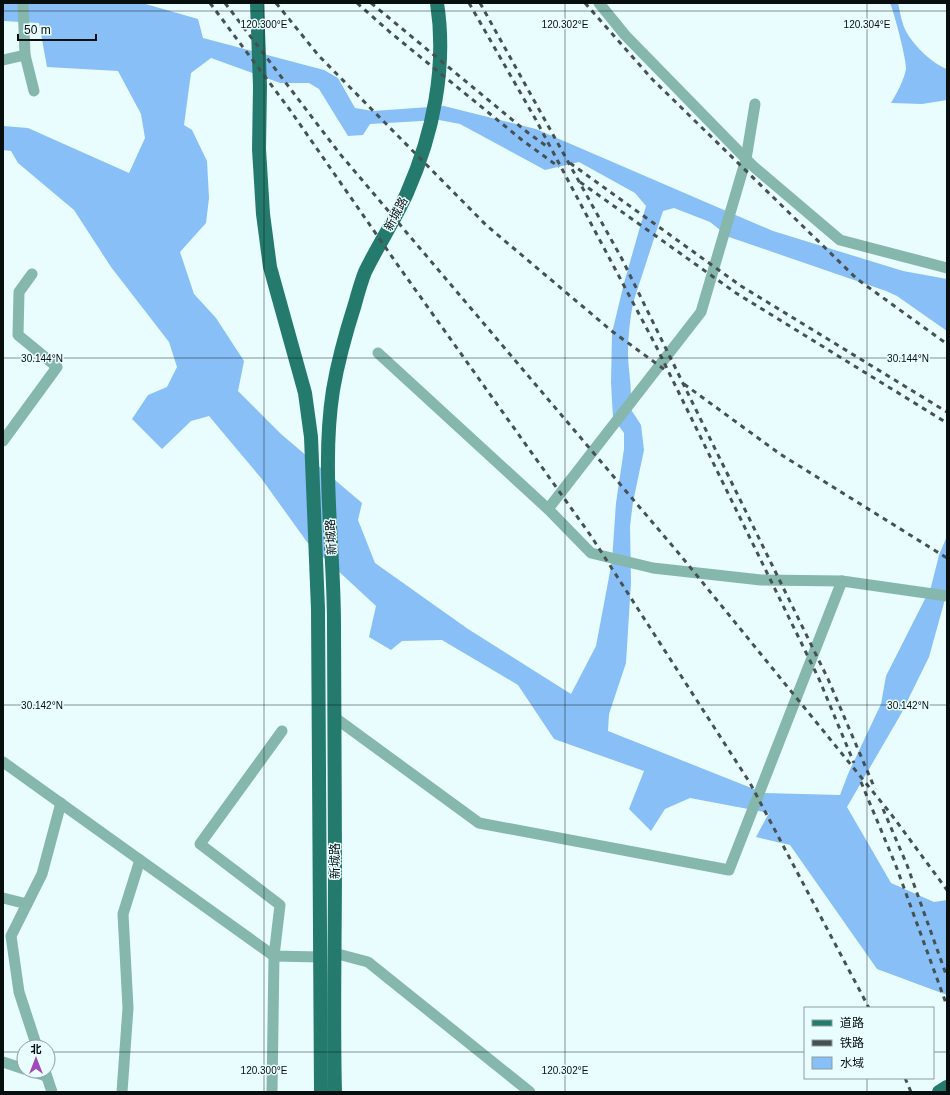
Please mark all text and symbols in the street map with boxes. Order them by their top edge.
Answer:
scale bar [18,16,96,42]
text: 120.300°E [241,19,288,30]
text: 120.302°E [542,19,589,30]
text: 120.304°E [844,19,891,30]
text: 50 m [24,23,51,37]
street label: 新城路 [381,195,411,233]
text: 30.144°N [21,353,63,364]
text: 30.144°N [887,353,929,364]
street label: 新城路 [323,519,339,555]
text: 30.142°N [21,700,63,711]
text: 30.142°N [887,700,929,711]
street label: 新城路 [328,843,342,879]
legend [804,1007,934,1079]
text: 道路 [840,1016,864,1030]
text: 铁路 [840,1036,864,1050]
north arrow [16,1039,56,1079]
text: 北 [31,1043,42,1055]
text: 水域 [840,1056,864,1070]
text: 120.300°E [241,1065,288,1076]
text: 120.302°E [542,1065,589,1076]

